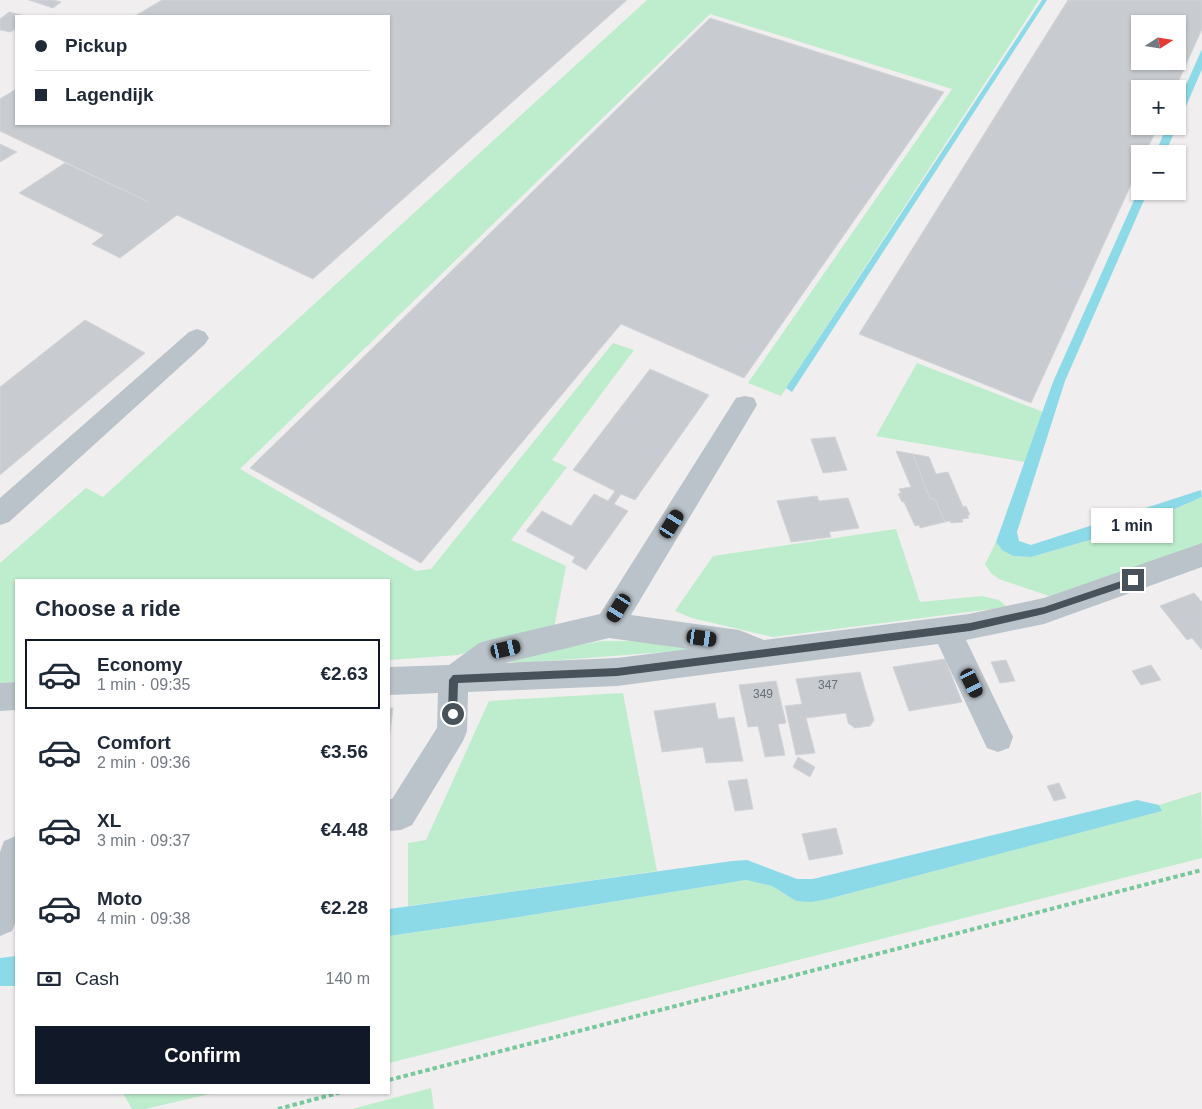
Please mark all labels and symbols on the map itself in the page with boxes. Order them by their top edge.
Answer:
north arrow [1131,15,1186,70]
car [657,507,686,541]
callout: 1 min [1092,508,1174,542]
route end [1122,569,1144,591]
car [604,591,633,625]
car [686,628,717,648]
car [489,638,522,660]
car [958,666,985,700]
house number: 347 [818,678,838,692]
house number: 349 [753,687,773,701]
route start [442,703,464,725]

